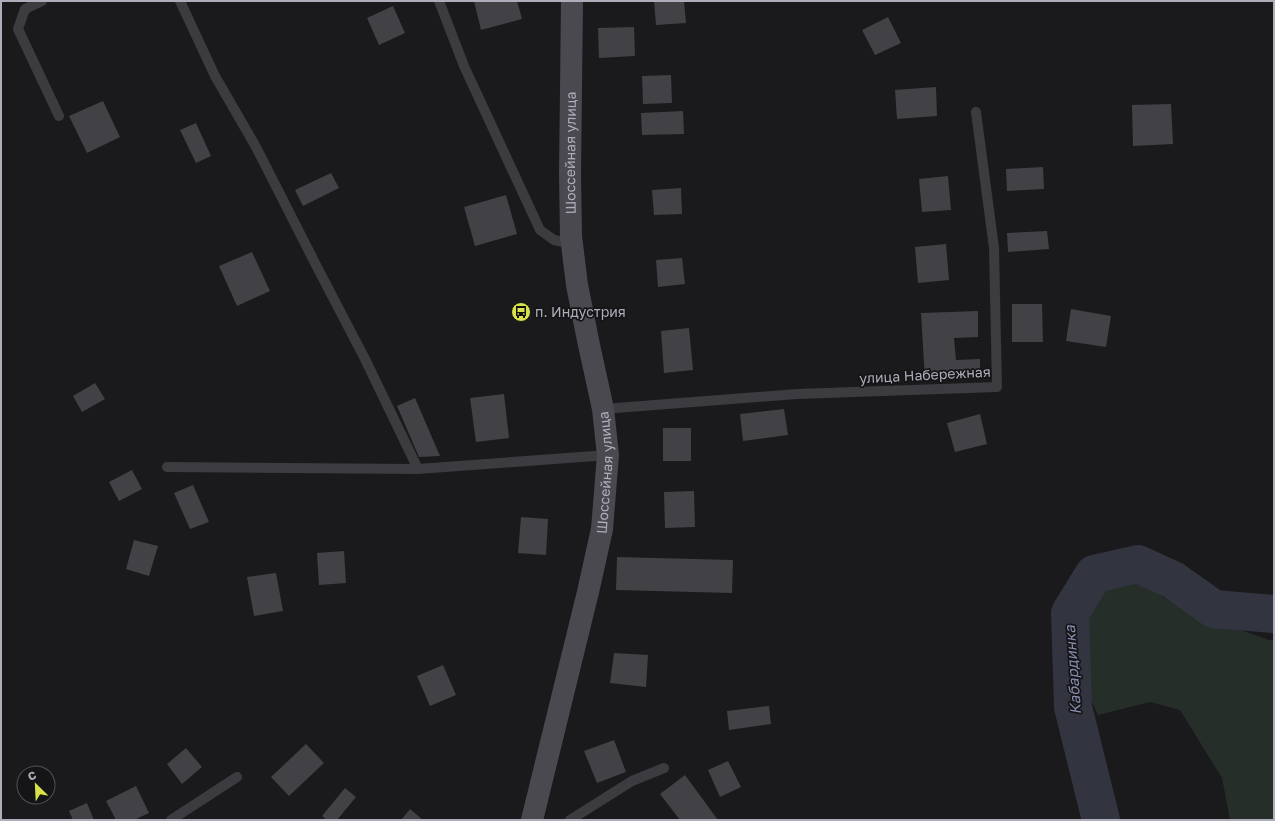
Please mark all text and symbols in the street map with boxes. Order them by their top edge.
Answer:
street label: Шоссейная улица [561,91,579,215]
bus stop icon: п. Индустрия [510,301,532,323]
place label: п. Индустрия [535,303,626,320]
street label: улица Набережная [859,363,991,386]
street label: Шоссейная улица [593,410,616,534]
water label: Кабардинка [1060,624,1084,715]
north arrow [16,765,56,805]
text: С [26,768,38,783]

